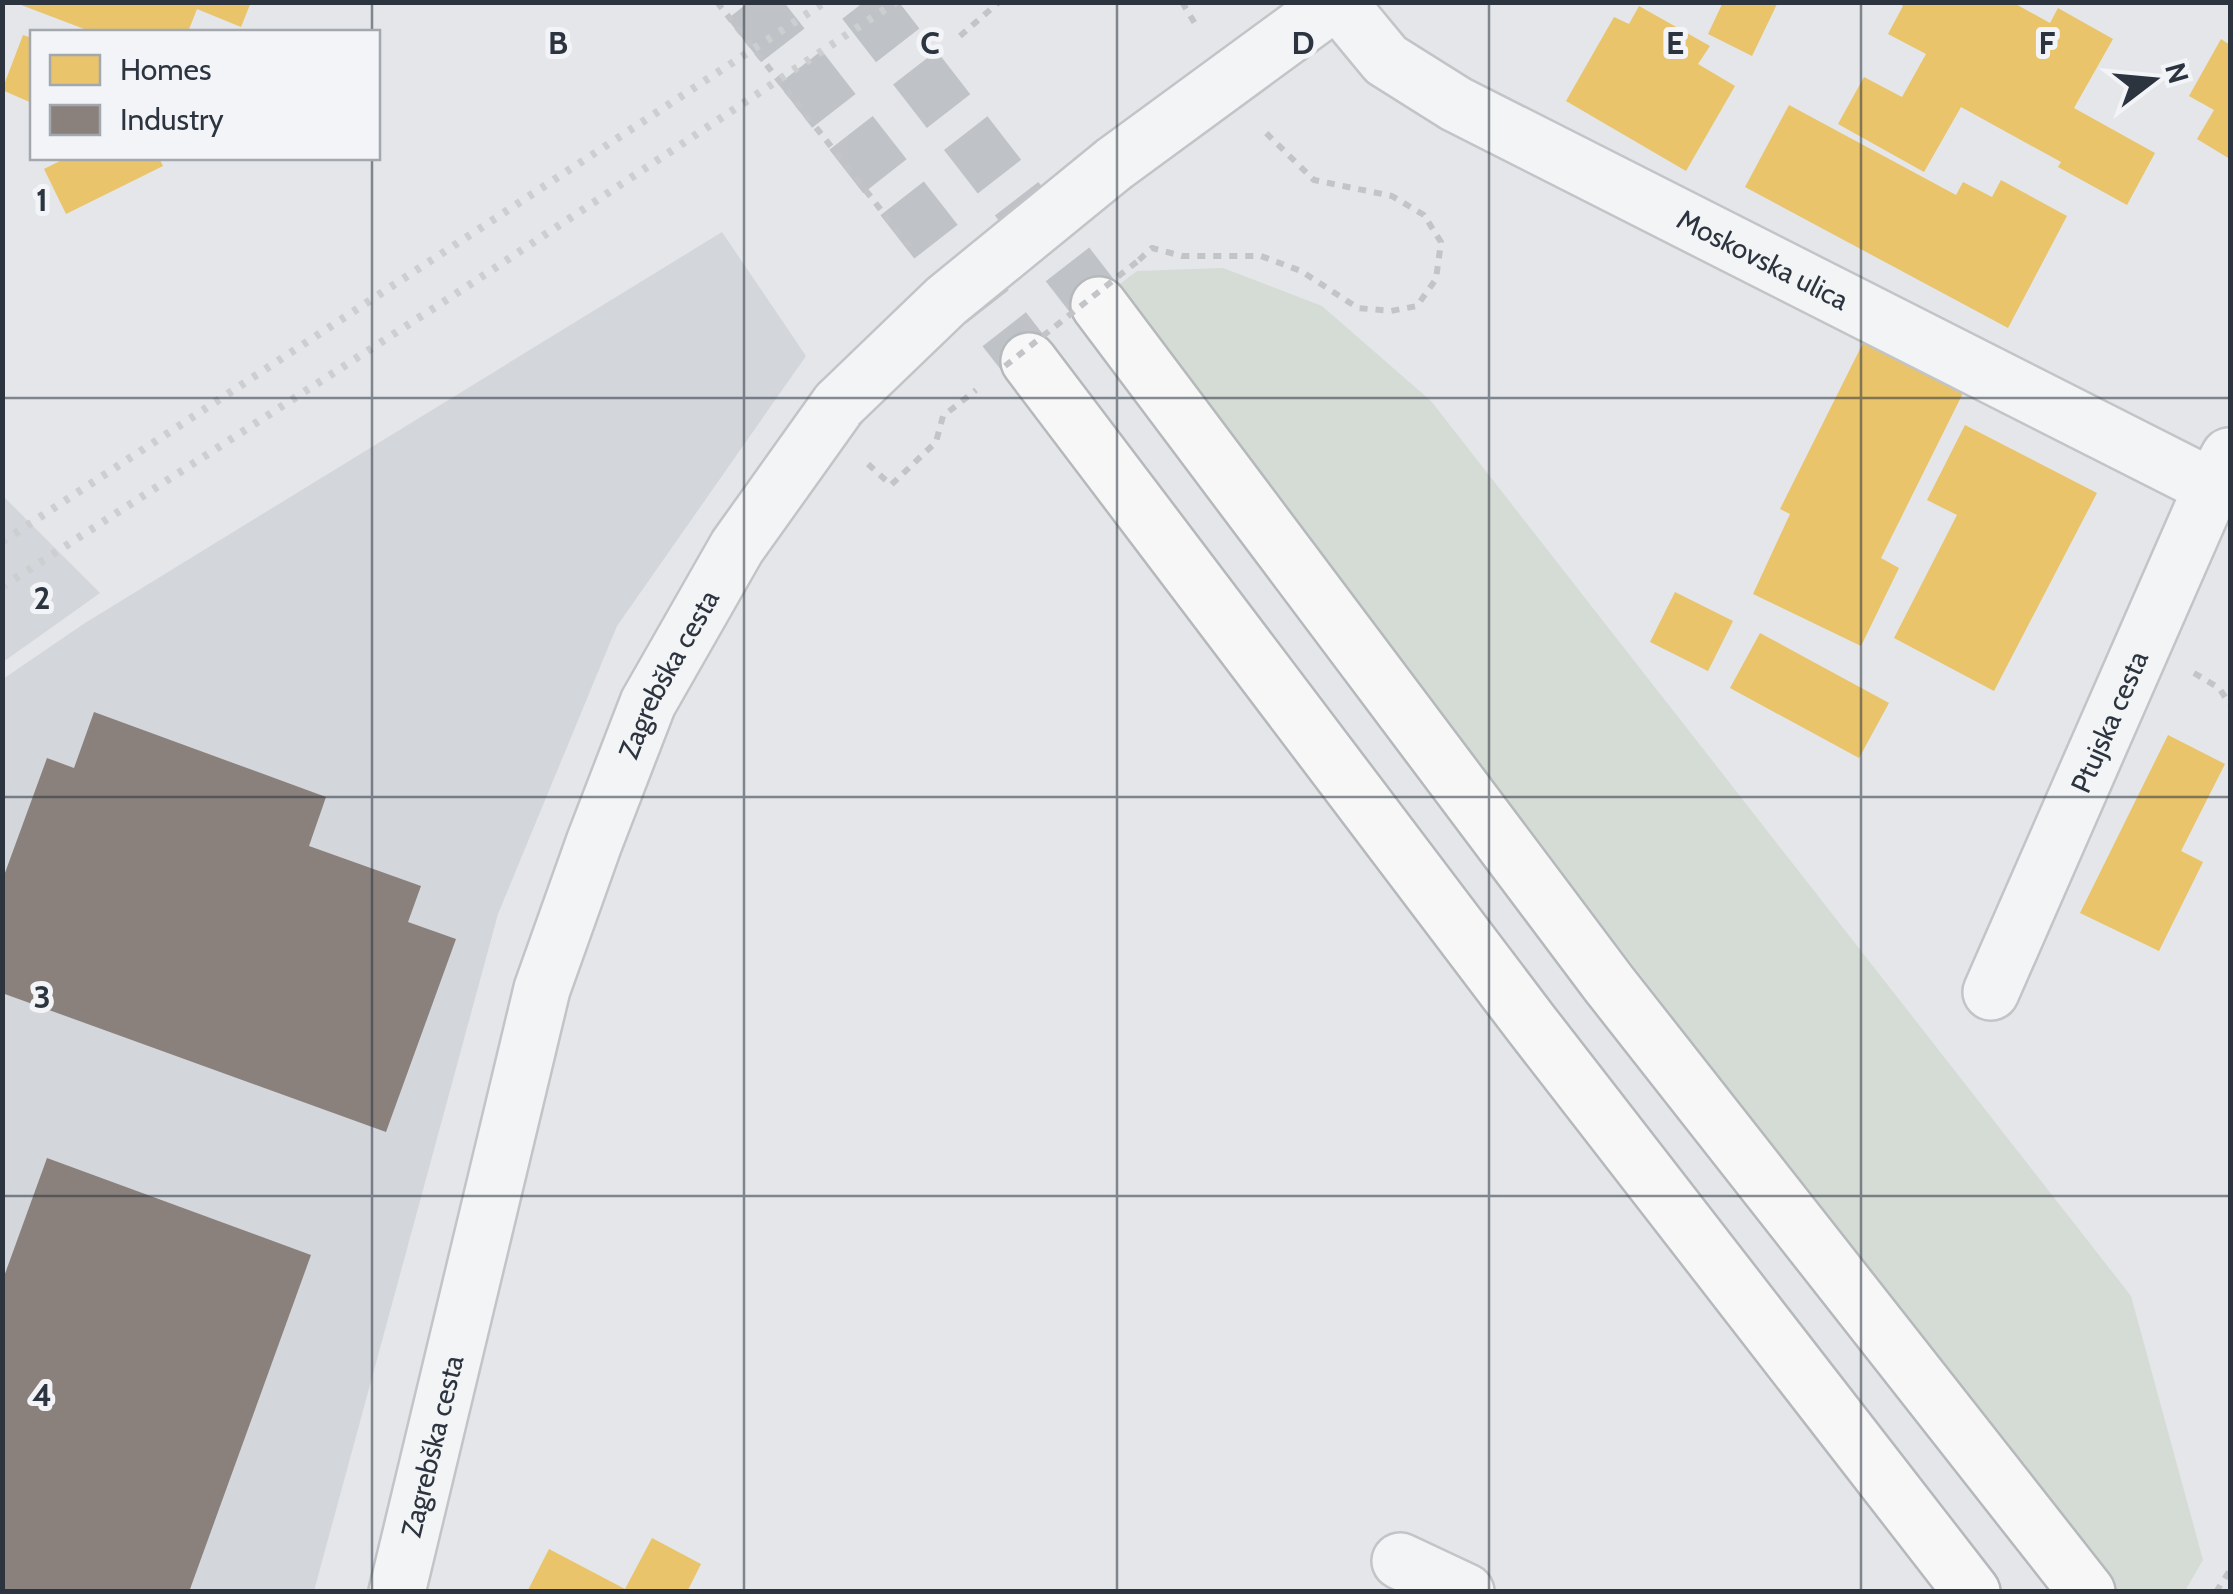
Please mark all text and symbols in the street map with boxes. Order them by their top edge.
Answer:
text: B [548,23,568,62]
text: C [920,23,940,62]
text: D [1291,23,1315,62]
text: E [1666,23,1684,62]
text: F [2039,23,2056,62]
legend [30,30,380,160]
north arrow [2103,30,2203,130]
text: Homes [120,51,211,88]
text: N [2158,59,2196,87]
text: Industry [120,101,224,138]
text: 1 [36,180,48,219]
street label: Moskovska ulica [1672,202,1855,317]
text: 2 [34,578,50,617]
street label: Zagrebška cesta [611,583,726,763]
street label: Ptujska cesta [2063,645,2155,798]
text: 3 [33,977,51,1016]
street label: Zagrebška cesta [394,1351,470,1541]
text: 4 [32,1375,52,1414]

